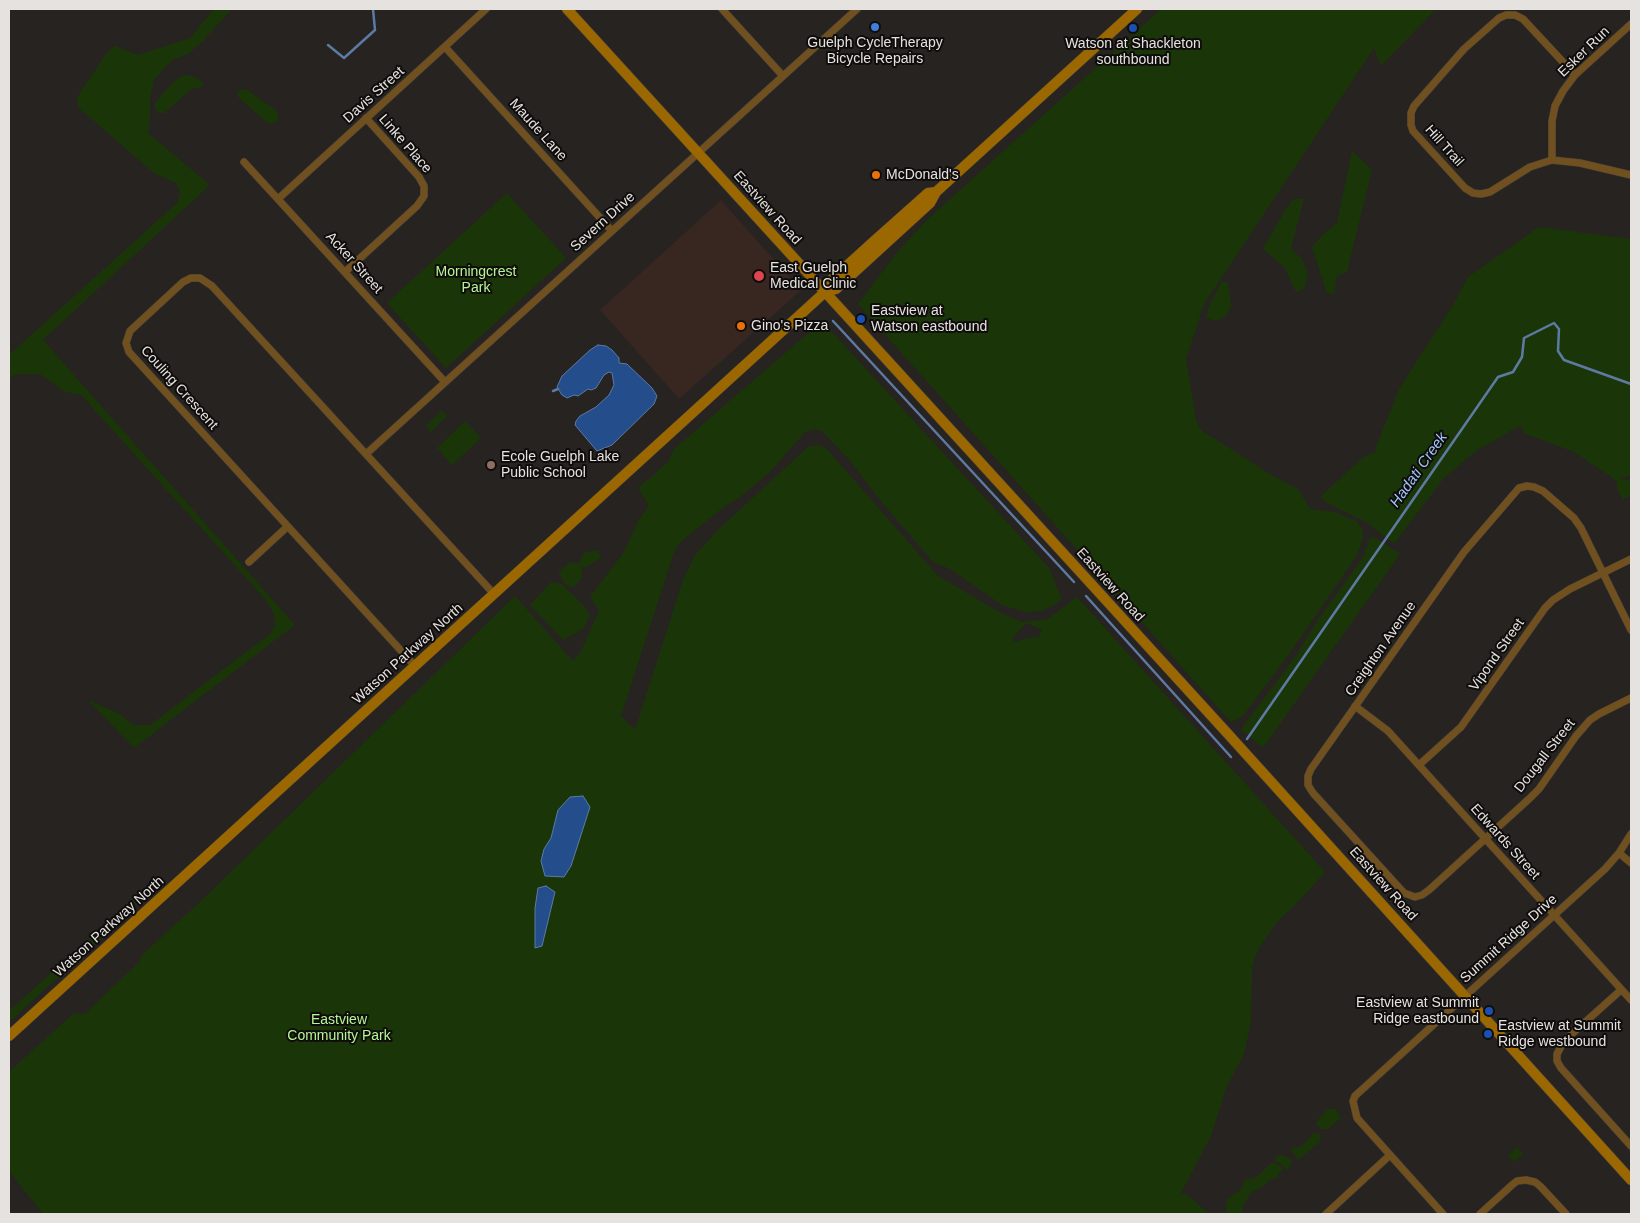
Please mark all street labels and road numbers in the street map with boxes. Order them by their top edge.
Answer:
street label: Esker Run [1555,23,1613,81]
street label: Davis Street [340,63,408,127]
street label: Maude Lane [506,95,570,165]
street label: Linke Place [375,111,435,177]
street label: Hill Trail [1421,122,1467,170]
street label: Eastview Road [730,168,804,248]
street label: Severn Drive [567,189,639,255]
street label: Acker Street [322,229,386,297]
street label: Couling Crescent [137,342,221,434]
street label: Eastview Road [1073,545,1147,625]
street label: Creighton Avenue [1342,598,1420,700]
street label: Watson Parkway North [349,600,467,708]
street label: Vipond Street [1466,616,1528,694]
street label: Dougall Street [1511,716,1579,796]
street label: Edwards Street [1467,801,1543,883]
street label: Eastview Road [1346,844,1420,924]
street label: Watson Parkway North [50,873,168,981]
street label: Summit Ridge Drive [1457,891,1561,987]

